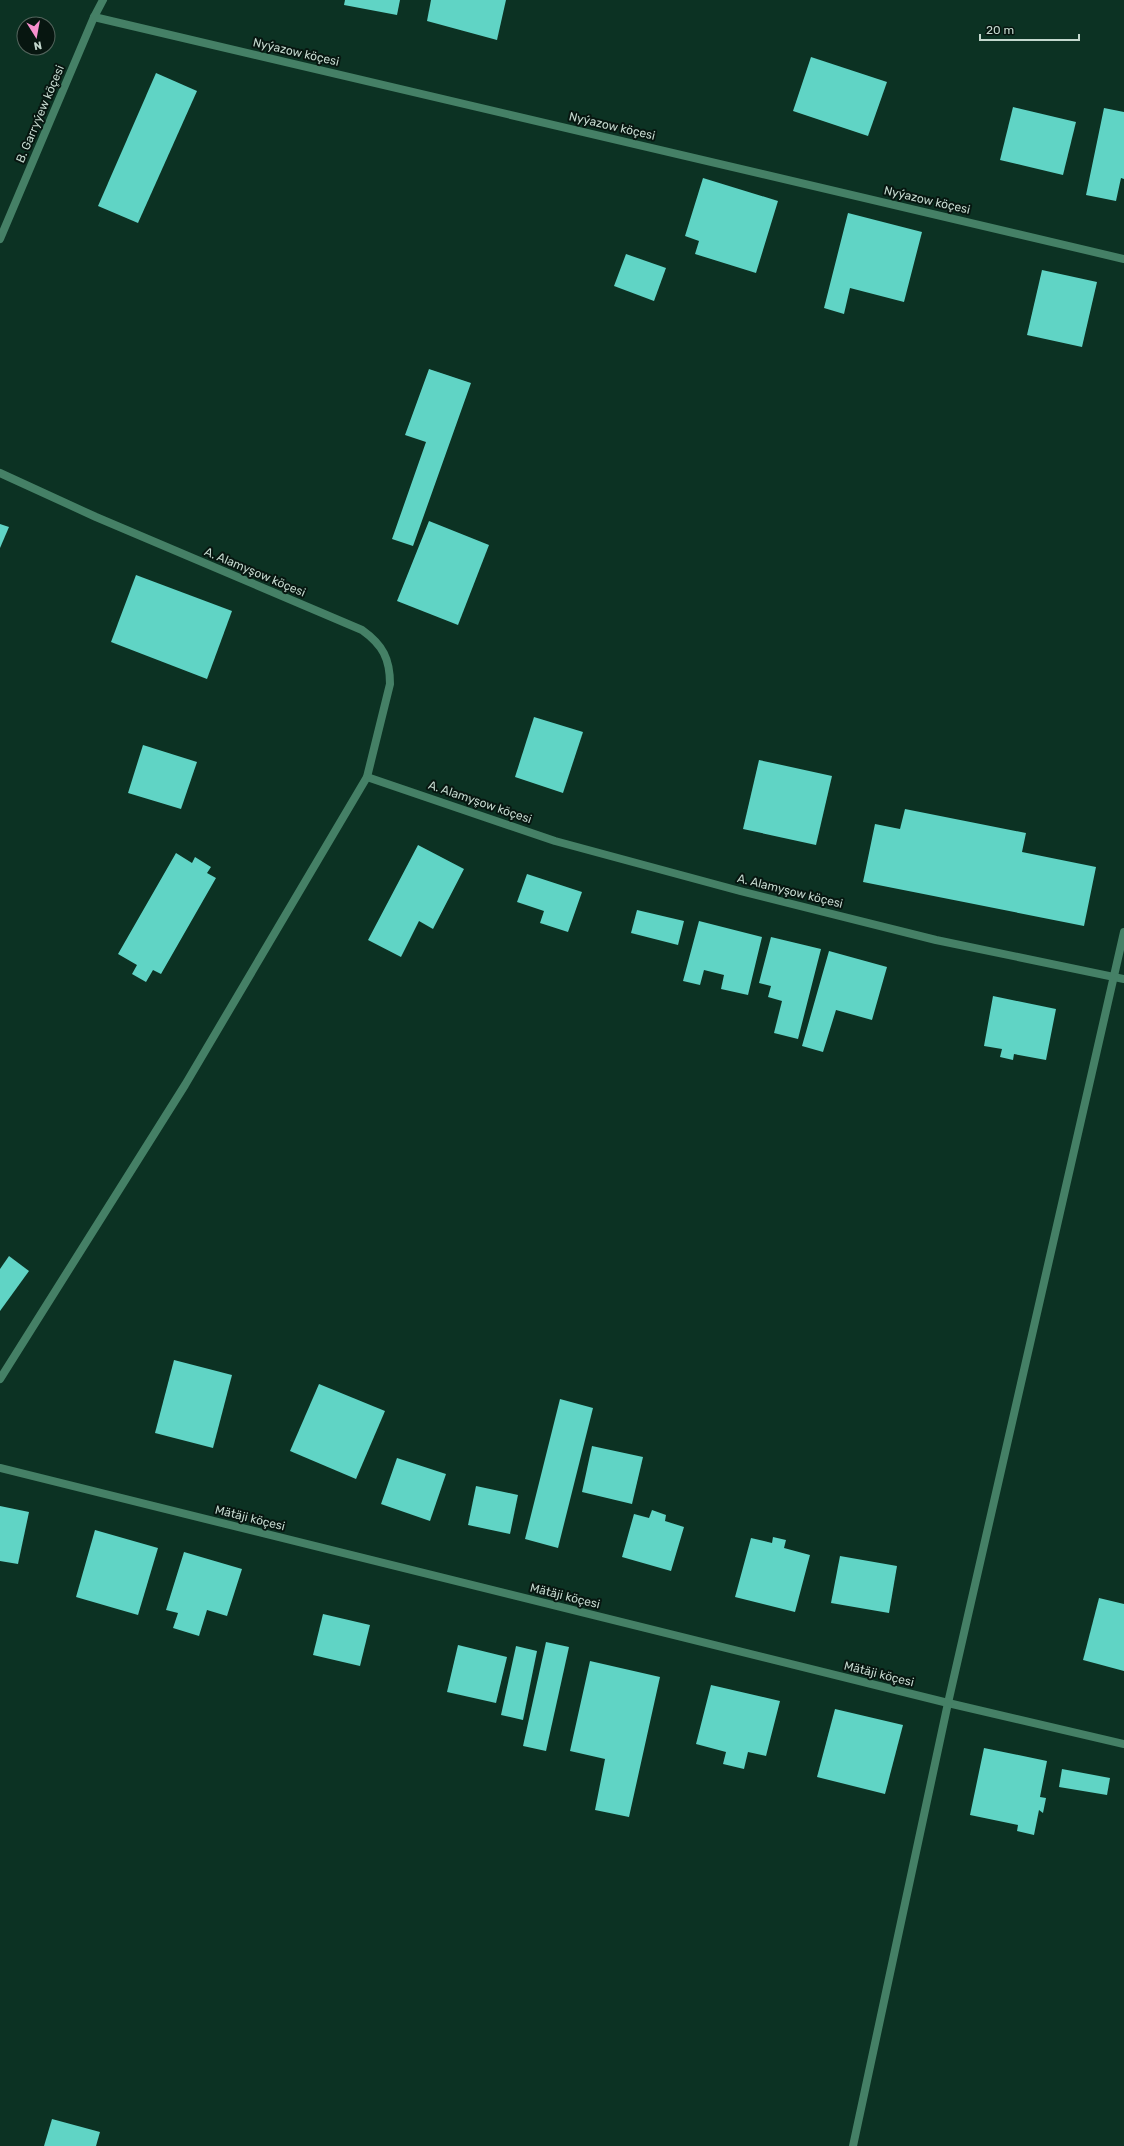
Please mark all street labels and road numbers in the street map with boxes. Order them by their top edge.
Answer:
street label: Nyýazow köçesi [251,35,341,69]
street label: B. Garryýew köçesi [13,63,67,165]
street label: Nyýazow köçesi [567,109,657,143]
street label: Nyýazow köçesi [882,183,972,217]
street label: A. Alamyşow köçesi [202,544,308,600]
street label: A. Alamyşow köçesi [426,778,534,826]
street label: A. Alamyşow köçesi [736,871,844,911]
street label: Mätäji köçesi [214,1503,287,1533]
street label: Mätäji köçesi [529,1581,602,1611]
street label: Mätäji köçesi [843,1659,916,1689]

